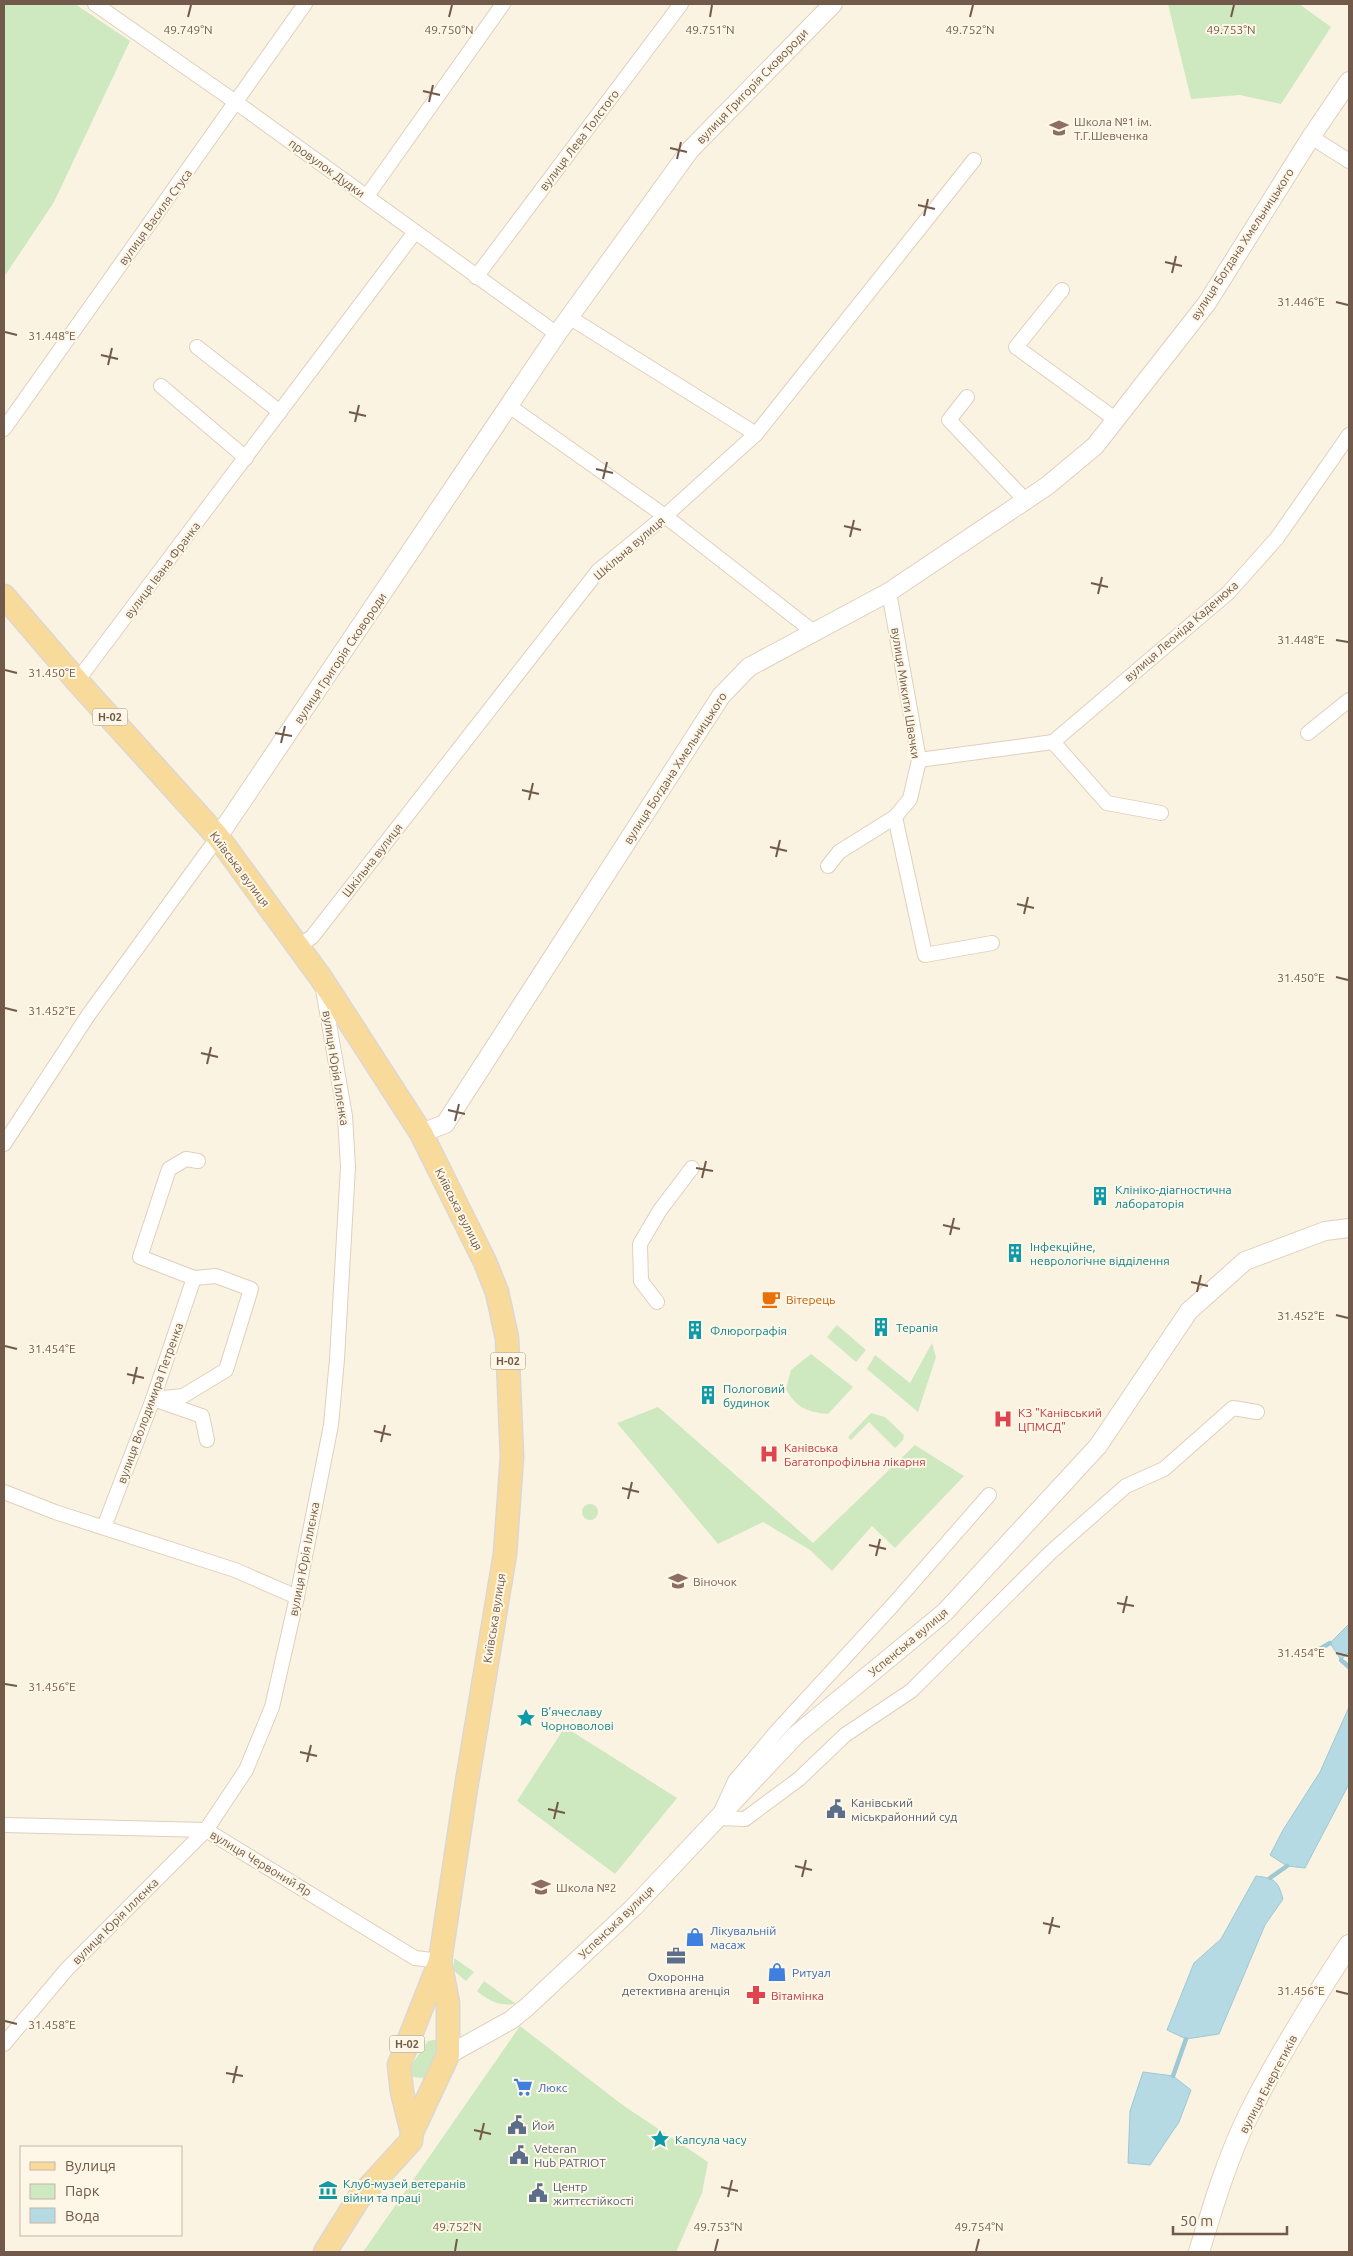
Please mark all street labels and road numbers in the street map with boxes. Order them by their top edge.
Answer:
street label: вулиця Григорія Сковороди [694,26,810,146]
street label: вулиця Лева Толстого [537,87,621,193]
street label: провулок Дудки [286,136,368,200]
street label: вулиця Василя Стуса [116,166,194,268]
street label: вулиця Богдана Хмельницького [1188,166,1296,322]
street label: Шкільна вулиця [591,514,667,582]
street label: вулиця Івана Франка [122,519,202,621]
street label: вулиця Леоніда Каденюка [1122,578,1240,684]
street label: вулиця Григорія Сковороди [291,590,389,726]
street label: вулиця Микити Швачки [889,627,923,759]
street label: вулиця Богдана Хмельницького [621,690,729,846]
road number: Н-02 [92,709,128,726]
street label: Шкільна вулиця [339,821,405,899]
street label: Київська вулиця [208,829,272,909]
street label: вулиця Юрія Іллєнка [320,1010,352,1126]
street label: Київська вулиця [433,1166,485,1252]
street label: вулиця Володимира Петренка [115,1321,185,1485]
road number: Н-02 [490,1352,526,1370]
street label: вулиця Юрія Іллєнка [287,1501,321,1617]
street label: Київська вулиця [480,1572,508,1664]
street label: Успенська вулиця [866,1605,950,1679]
street label: вулиця Червоний Яр [208,1828,314,1898]
street label: вулиця Юрія Іллєнка [69,1875,161,1967]
street label: Успенська вулиця [576,1883,656,1961]
street label: вулиця Енергетиків [1237,2033,1299,2135]
road number: Н-02 [390,2036,424,2052]

